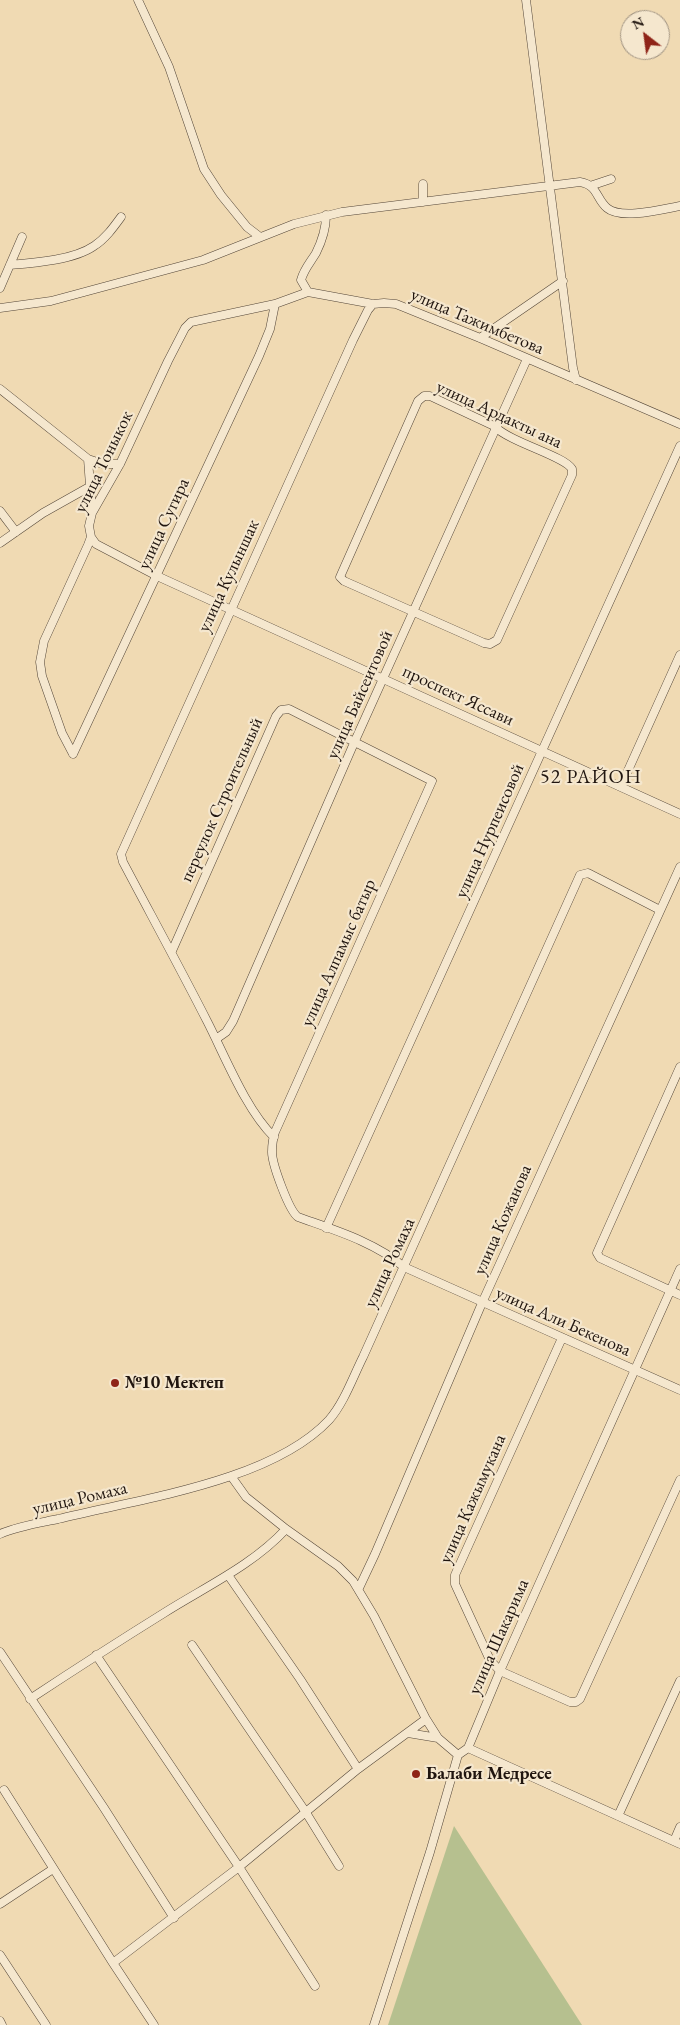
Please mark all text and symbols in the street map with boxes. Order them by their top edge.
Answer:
north arrow [620,10,670,60]
text: N [629,12,647,34]
street label: улица Тажимбетова [407,284,547,360]
street label: улица Ардакты ана [433,376,565,454]
street label: улица Тоныкок [70,407,138,517]
street label: улица Сугира [133,475,195,573]
street label: улица Кулыншак [194,516,264,636]
street label: улица Байсеитовой [322,627,398,763]
street label: проспект Яссави [399,661,517,731]
street label: переулок Строительный [176,715,268,885]
street label: улица Нурпеисовой [451,760,529,902]
district label: 52 РАЙОН [539,766,643,790]
street label: улица Алпамыс батыр [297,876,381,1030]
street label: улица Кожанова [469,1162,537,1278]
street label: улица Ромаха [360,1215,420,1311]
street label: улица Али Бекенова [492,1282,634,1362]
place label: №10 Мектеп [125,1372,224,1394]
marker: №10 Мектеп [109,1377,121,1389]
street label: улица Кажымукана [435,1431,511,1567]
street label: улица Ромаха [31,1478,129,1520]
street label: улица Шакарима [464,1576,534,1698]
place label: Балаби Медресе [426,1763,552,1785]
marker: Балаби Медресе [410,1768,422,1780]

